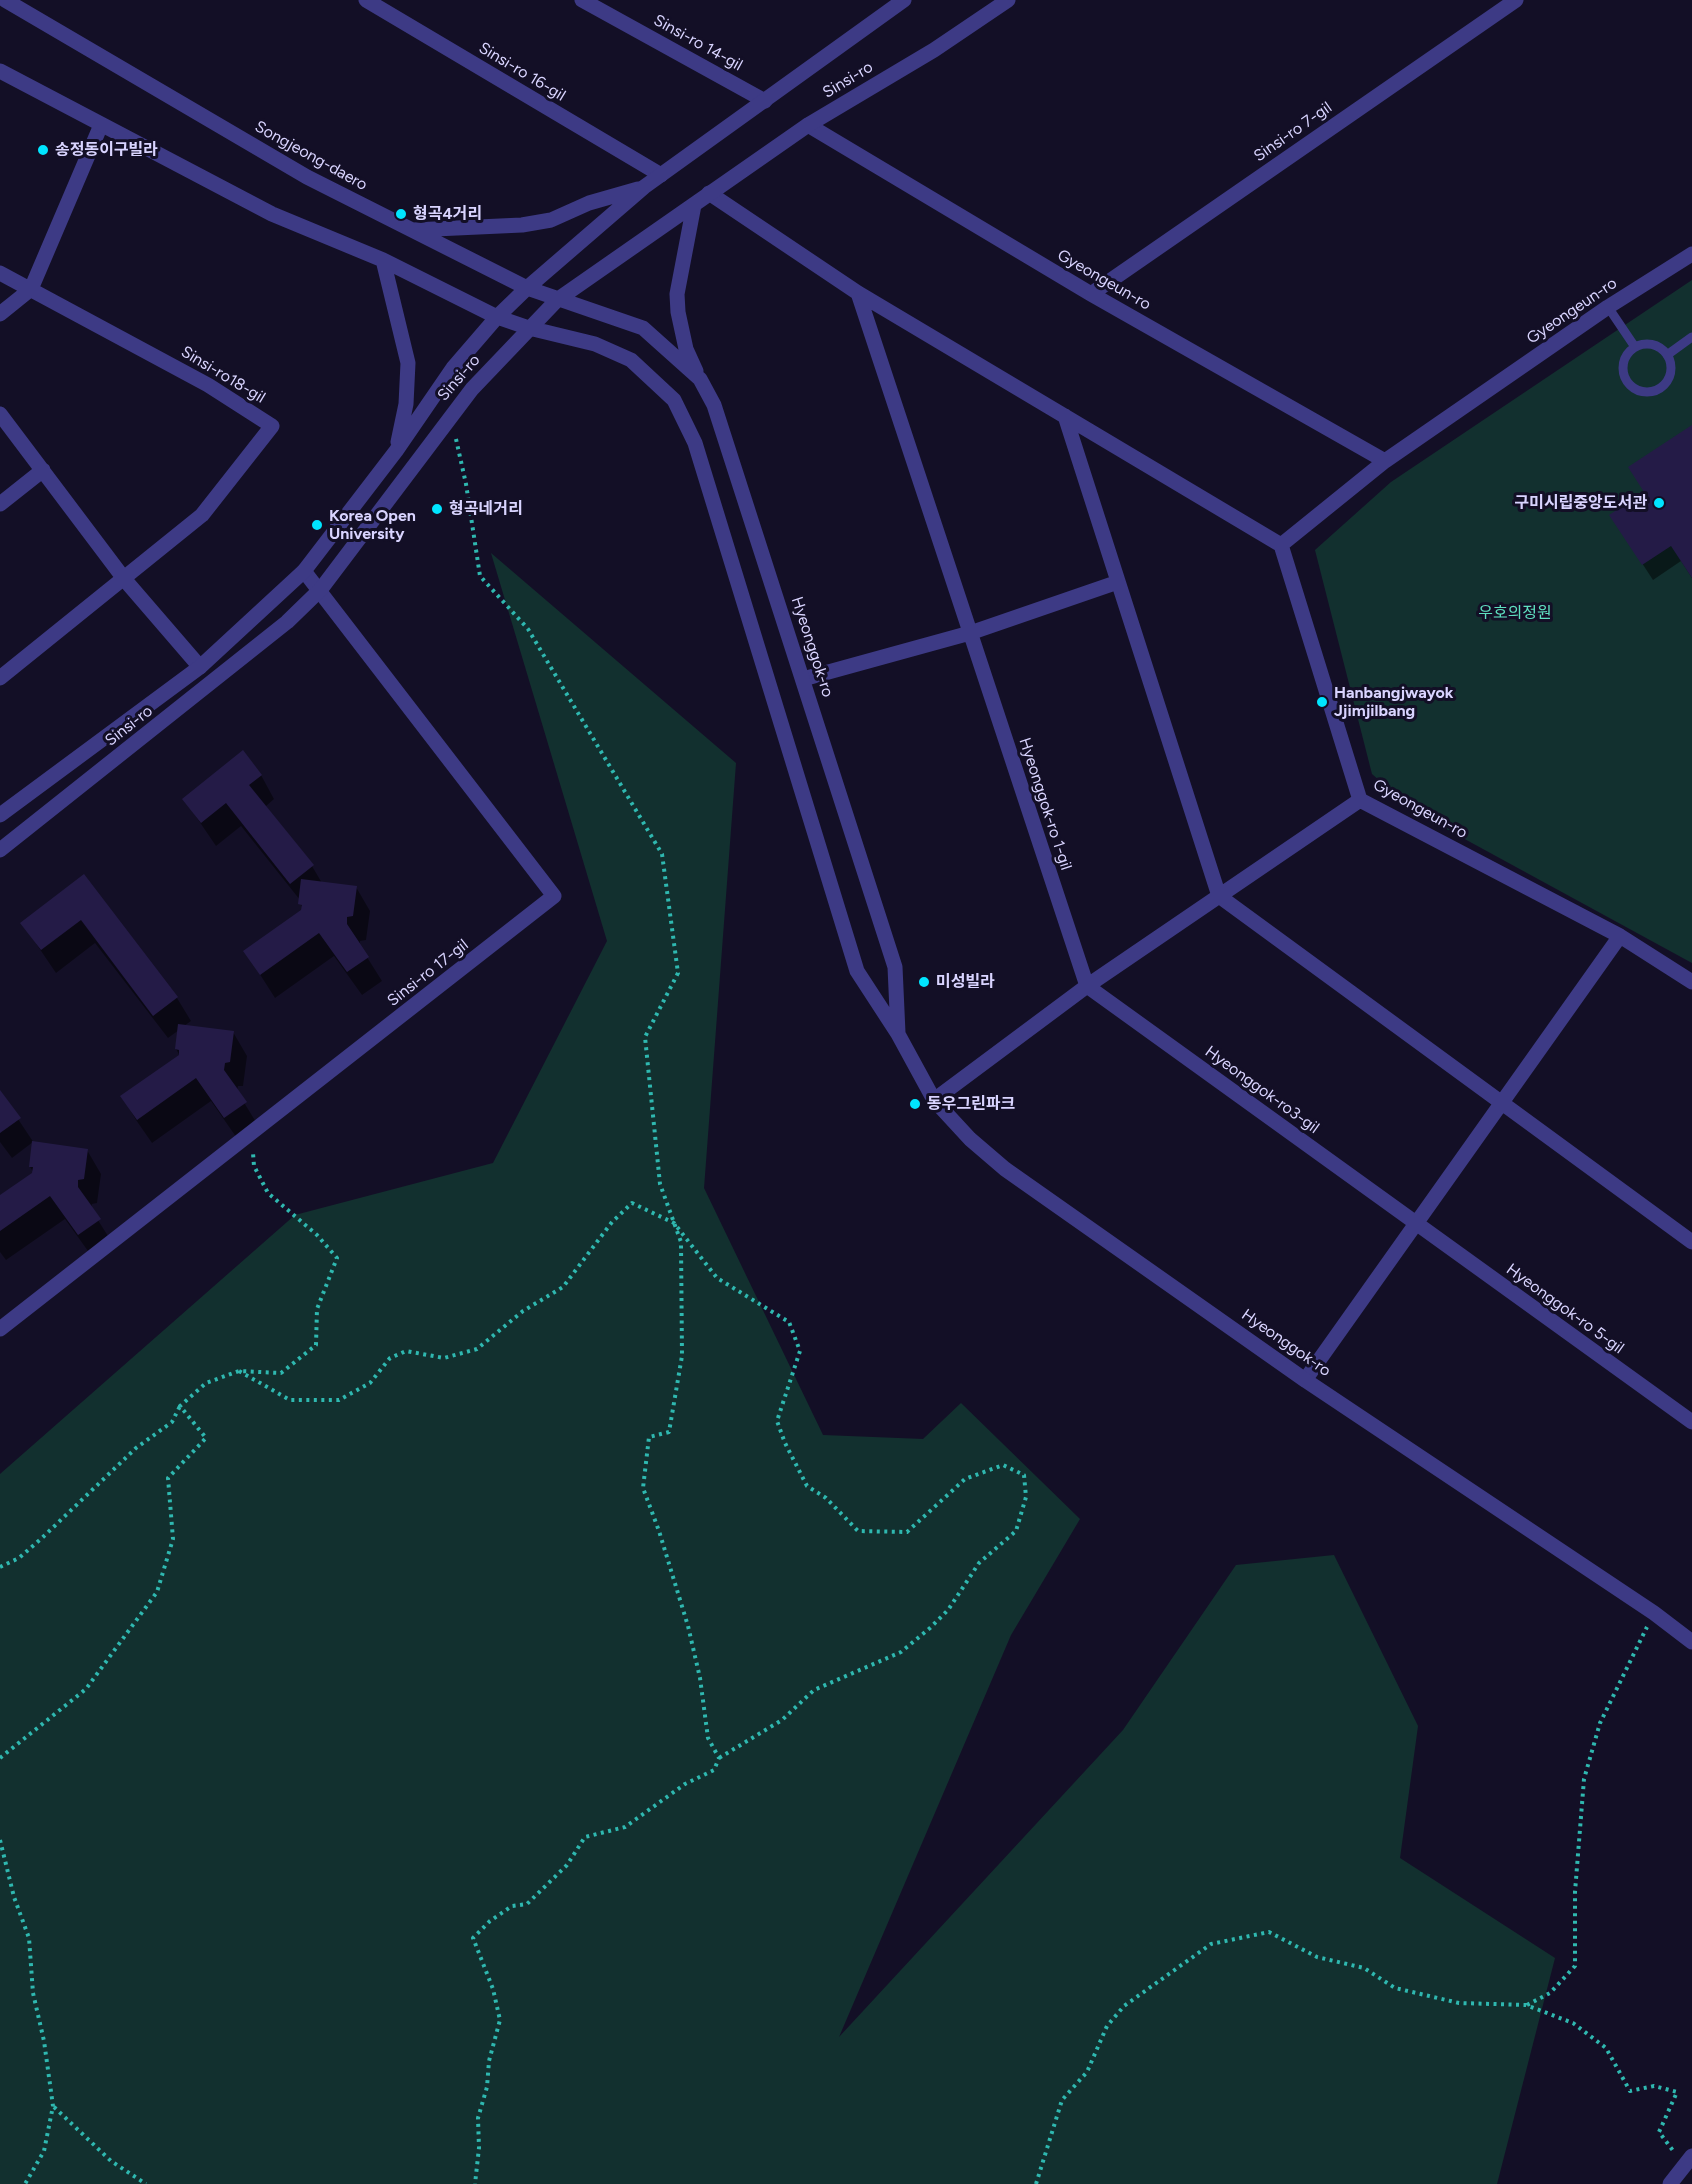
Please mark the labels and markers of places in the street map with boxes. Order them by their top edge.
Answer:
place label: 송정동이구빌라 [55,140,158,160]
marker: 송정동이구빌라 [36,143,50,157]
place label: 형곡4거리 [413,204,482,224]
marker: 형곡4거리 [394,207,408,221]
place label: 구미시립중앙도서관 [1515,493,1647,513]
marker: 구미시립중앙도서관 [1652,496,1666,510]
place label: 형곡네거리 [449,499,523,519]
marker: 형곡네거리 [430,502,444,516]
place label: Korea Open University [329,506,416,544]
marker: Korea Open University [310,518,324,532]
place label: Hanbangjwayok Jjimjilbang [1334,683,1453,721]
marker: Hanbangjwayok Jjimjilbang [1315,695,1329,709]
place label: 미성빌라 [936,972,995,992]
marker: 미성빌라 [917,975,931,989]
place label: 동우그린파크 [927,1094,1015,1114]
marker: 동우그린파크 [908,1097,922,1111]

